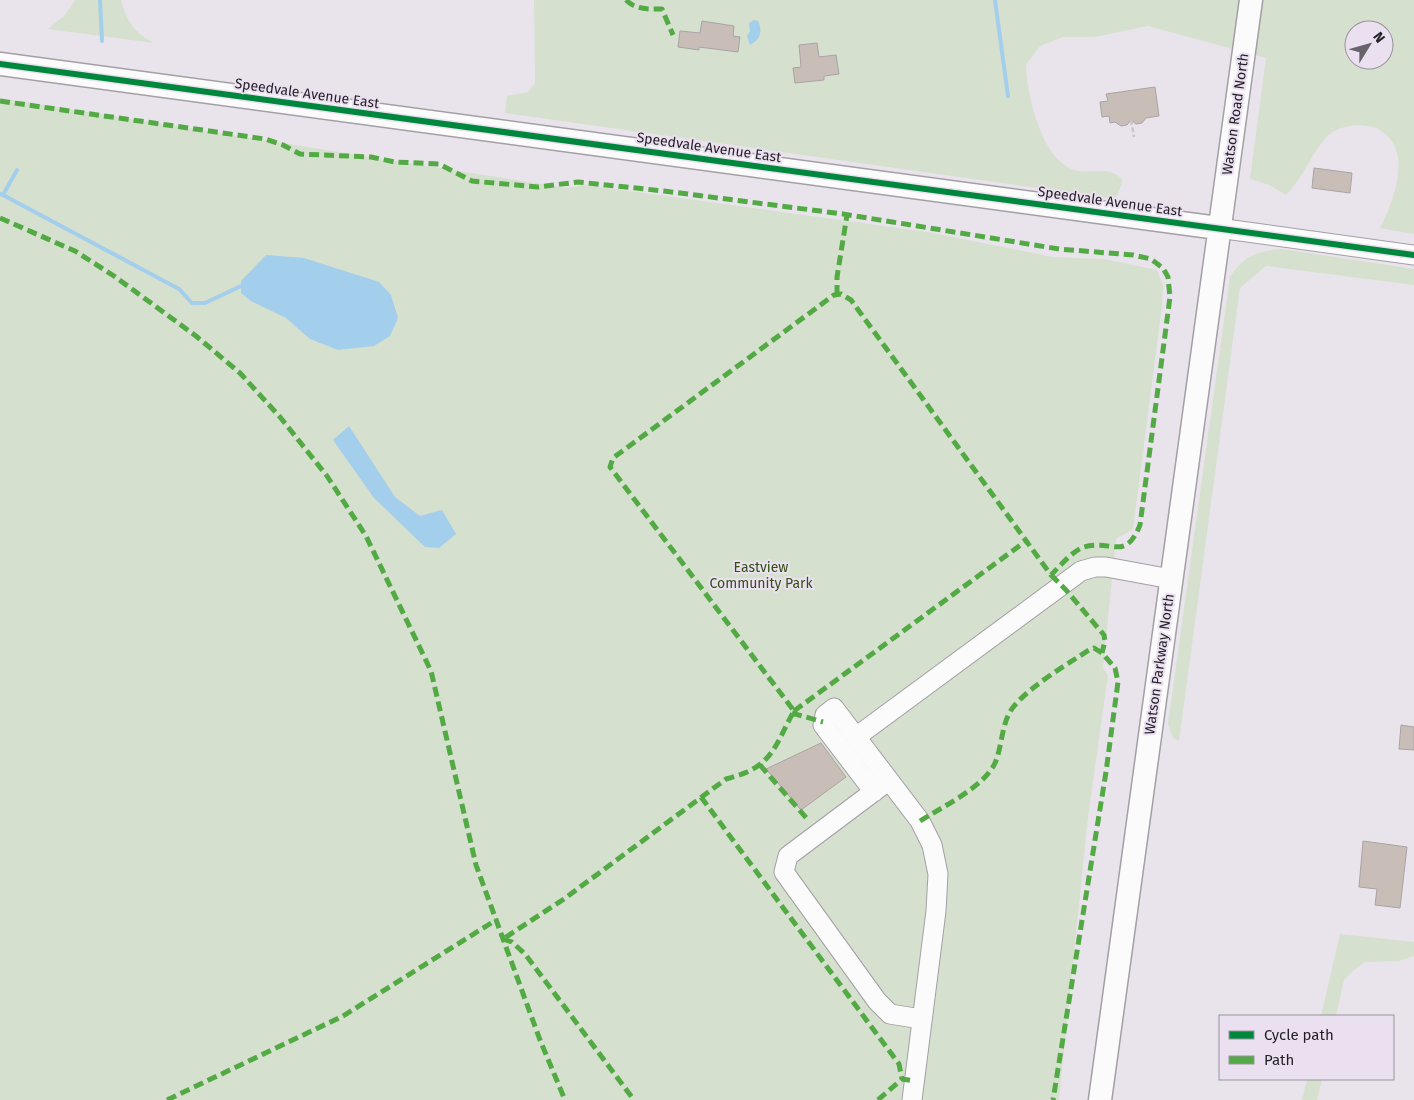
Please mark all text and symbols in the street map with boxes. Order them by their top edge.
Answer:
north arrow [1344,20,1394,70]
text: N [1369,29,1389,46]
street label: Watson Road North [1219,52,1252,176]
street label: Speedvale Avenue East [234,75,381,112]
street label: Speedvale Avenue East [636,129,783,166]
street label: Speedvale Avenue East [1037,183,1184,220]
park label: Eastview Community Park [709,559,813,592]
street label: Watson Parkway North [1141,592,1178,736]
legend [1219,1015,1394,1080]
text: Cycle path [1264,1026,1334,1044]
text: Path [1264,1051,1294,1069]

